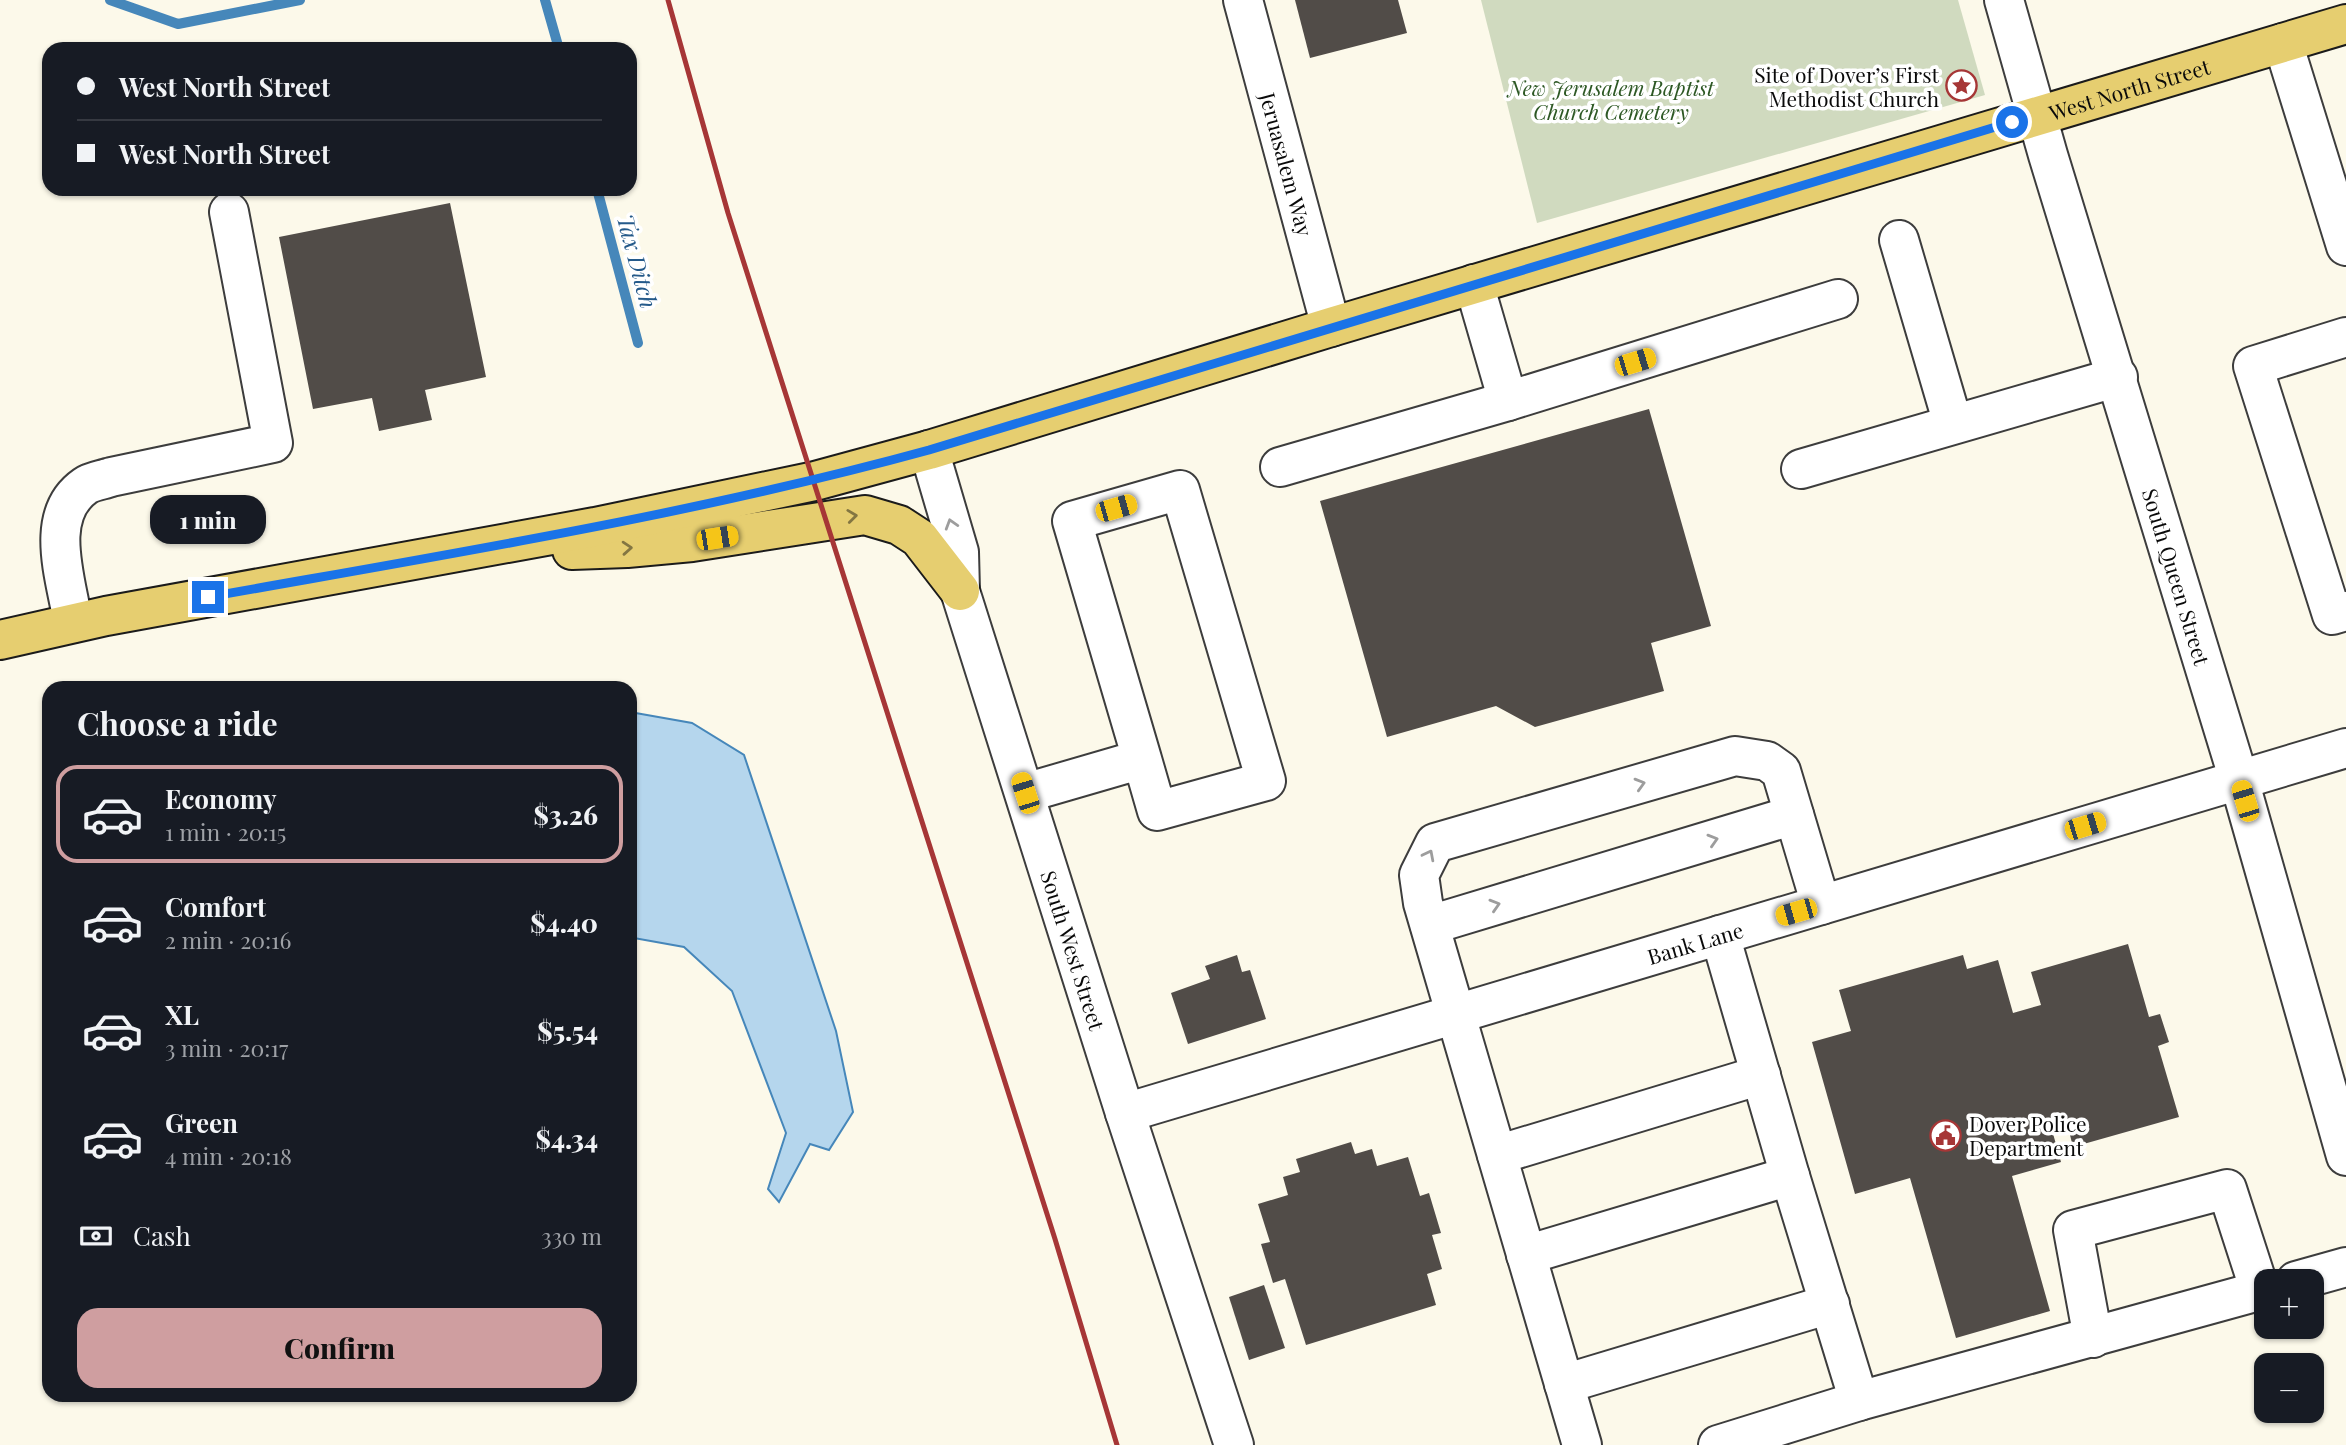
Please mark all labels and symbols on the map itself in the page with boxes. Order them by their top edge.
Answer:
street label: West North Street [2044,51,2214,126]
place label: Site of Dover’s First Methodist Church [1754,60,1940,112]
place icon: Site of Dover’s First Methodist Church [1945,69,1979,103]
park label: New Jerusalem Baptist Church Cemetery [1506,73,1715,125]
street label: Jeruasalem Way [1254,88,1320,239]
route start [1996,106,2028,138]
water label: Tax Ditch [611,211,665,311]
car [1612,346,1659,378]
street label: South Queen Street [2137,485,2217,669]
car [1093,492,1140,524]
callout: 1 min [150,496,266,544]
one-way arrow [847,509,858,524]
one-way arrow [944,518,959,530]
car [695,524,740,552]
one-way arrow [622,541,633,556]
route end [192,581,224,613]
car [1009,770,1042,816]
one-way arrow [1634,777,1646,792]
car [2229,778,2262,824]
car [2062,810,2109,842]
one-way arrow [1707,833,1719,848]
one-way arrow [1420,850,1434,862]
street label: South West Street [1035,867,1112,1034]
car [1773,896,1820,928]
one-way arrow [1488,899,1501,913]
street label: Bank Lane [1644,915,1746,970]
place label: Dover Police Department [1969,1109,2087,1161]
public building icon: Dover Police Department [1929,1118,1963,1152]

